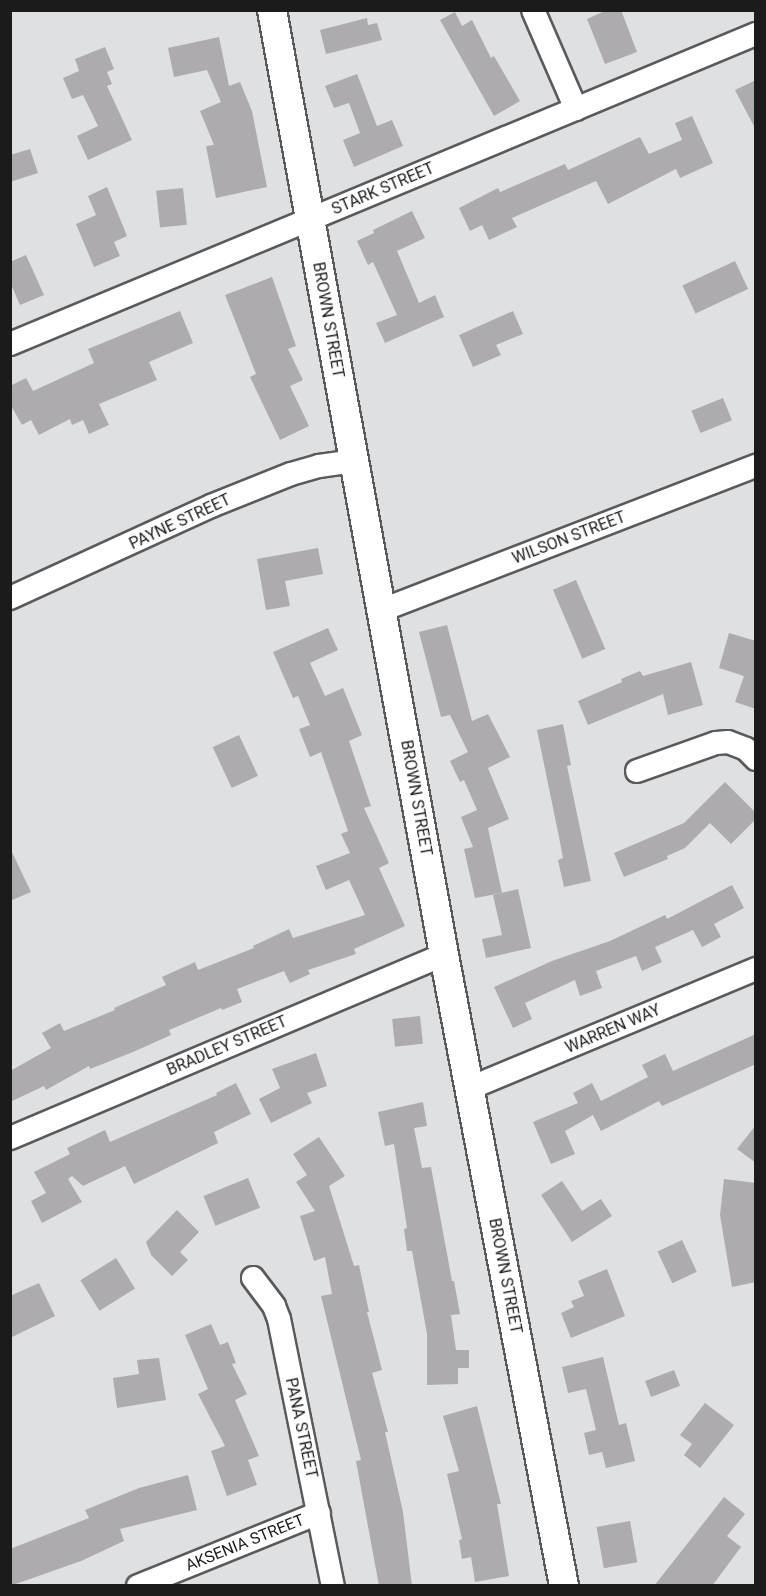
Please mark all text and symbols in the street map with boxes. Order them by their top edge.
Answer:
street label: STARK STREET [329,159,437,219]
street label: BROWN STREET [308,261,348,379]
street label: PAYNE STREET [126,490,234,554]
street label: WILSON STREET [510,508,628,568]
street label: BROWN STREET [396,739,436,857]
street label: WARREN WAY [562,1000,664,1058]
street label: BRADLEY STREET [164,1012,290,1080]
street label: BROWN STREET [484,1217,526,1335]
street label: PANA STREET [281,1376,321,1480]
street label: AKSENIA STREET [183,1510,307,1576]

